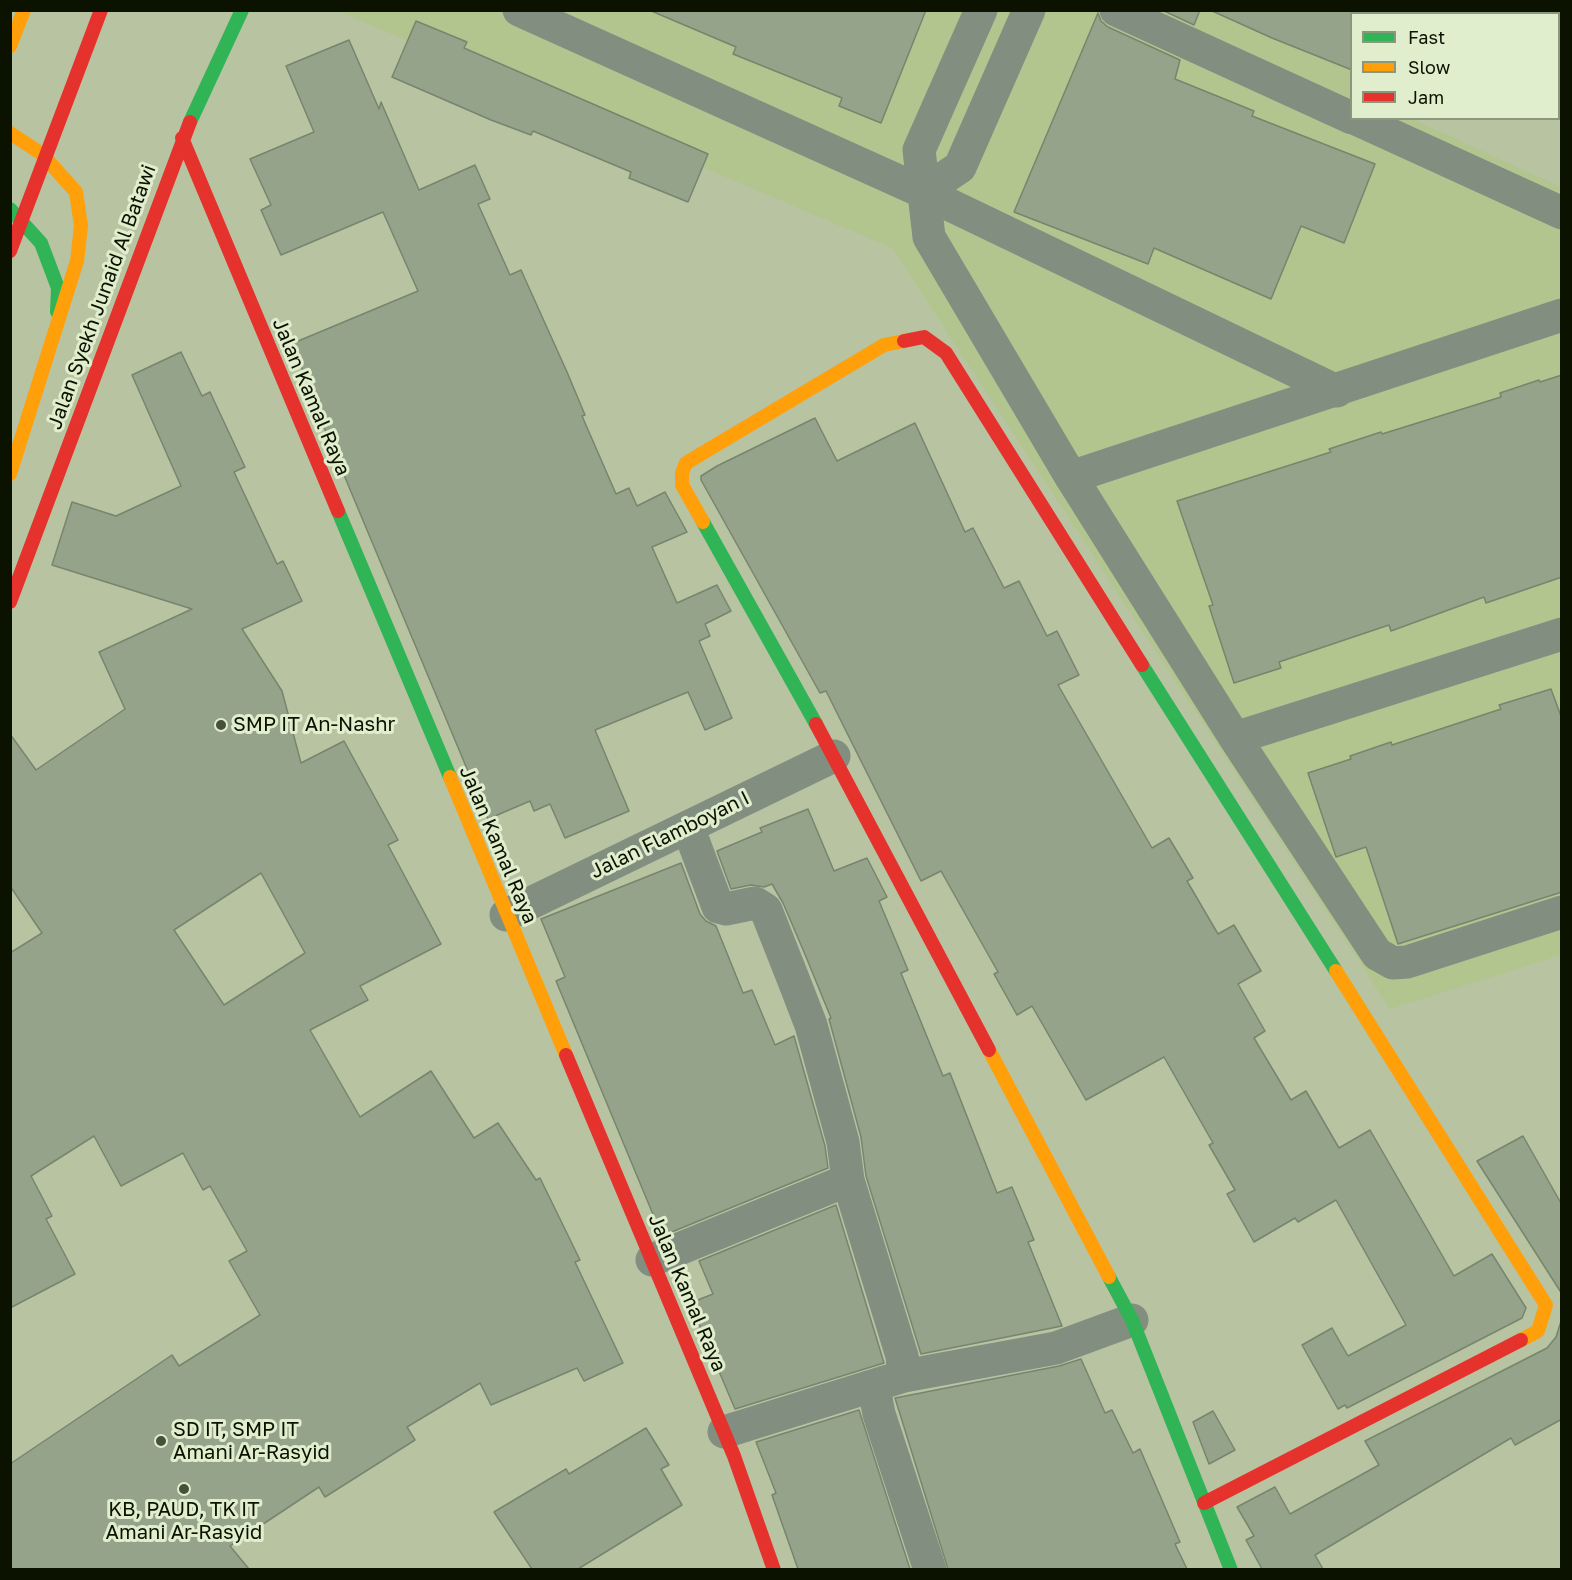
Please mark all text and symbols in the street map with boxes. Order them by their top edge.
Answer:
legend [1350,12,1560,120]
text: Fast [1408,26,1445,48]
text: Slow [1408,56,1450,78]
text: Jam [1408,86,1444,108]
street label: Jalan Syekh Junaid Al Batawi [43,161,161,433]
street label: Jalan Kamal Raya [267,315,355,479]
place label: SMP IT An-Nashr [233,713,395,737]
marker: SMP IT An-Nashr [214,718,228,732]
street label: Jalan Kamal Raya [454,763,542,927]
street label: Jalan Flamboyan I [587,786,753,884]
street label: Jalan Kamal Raya [643,1211,731,1375]
place label: SD IT, SMP IT Amani Ar-Rasyid [173,1418,330,1465]
marker: SD IT, SMP IT Amani Ar-Rasyid [154,1434,168,1448]
marker: KB, PAUD, TK IT Amani Ar-Rasyid [177,1482,191,1496]
place label: KB, PAUD, TK IT Amani Ar-Rasyid [106,1498,262,1545]

